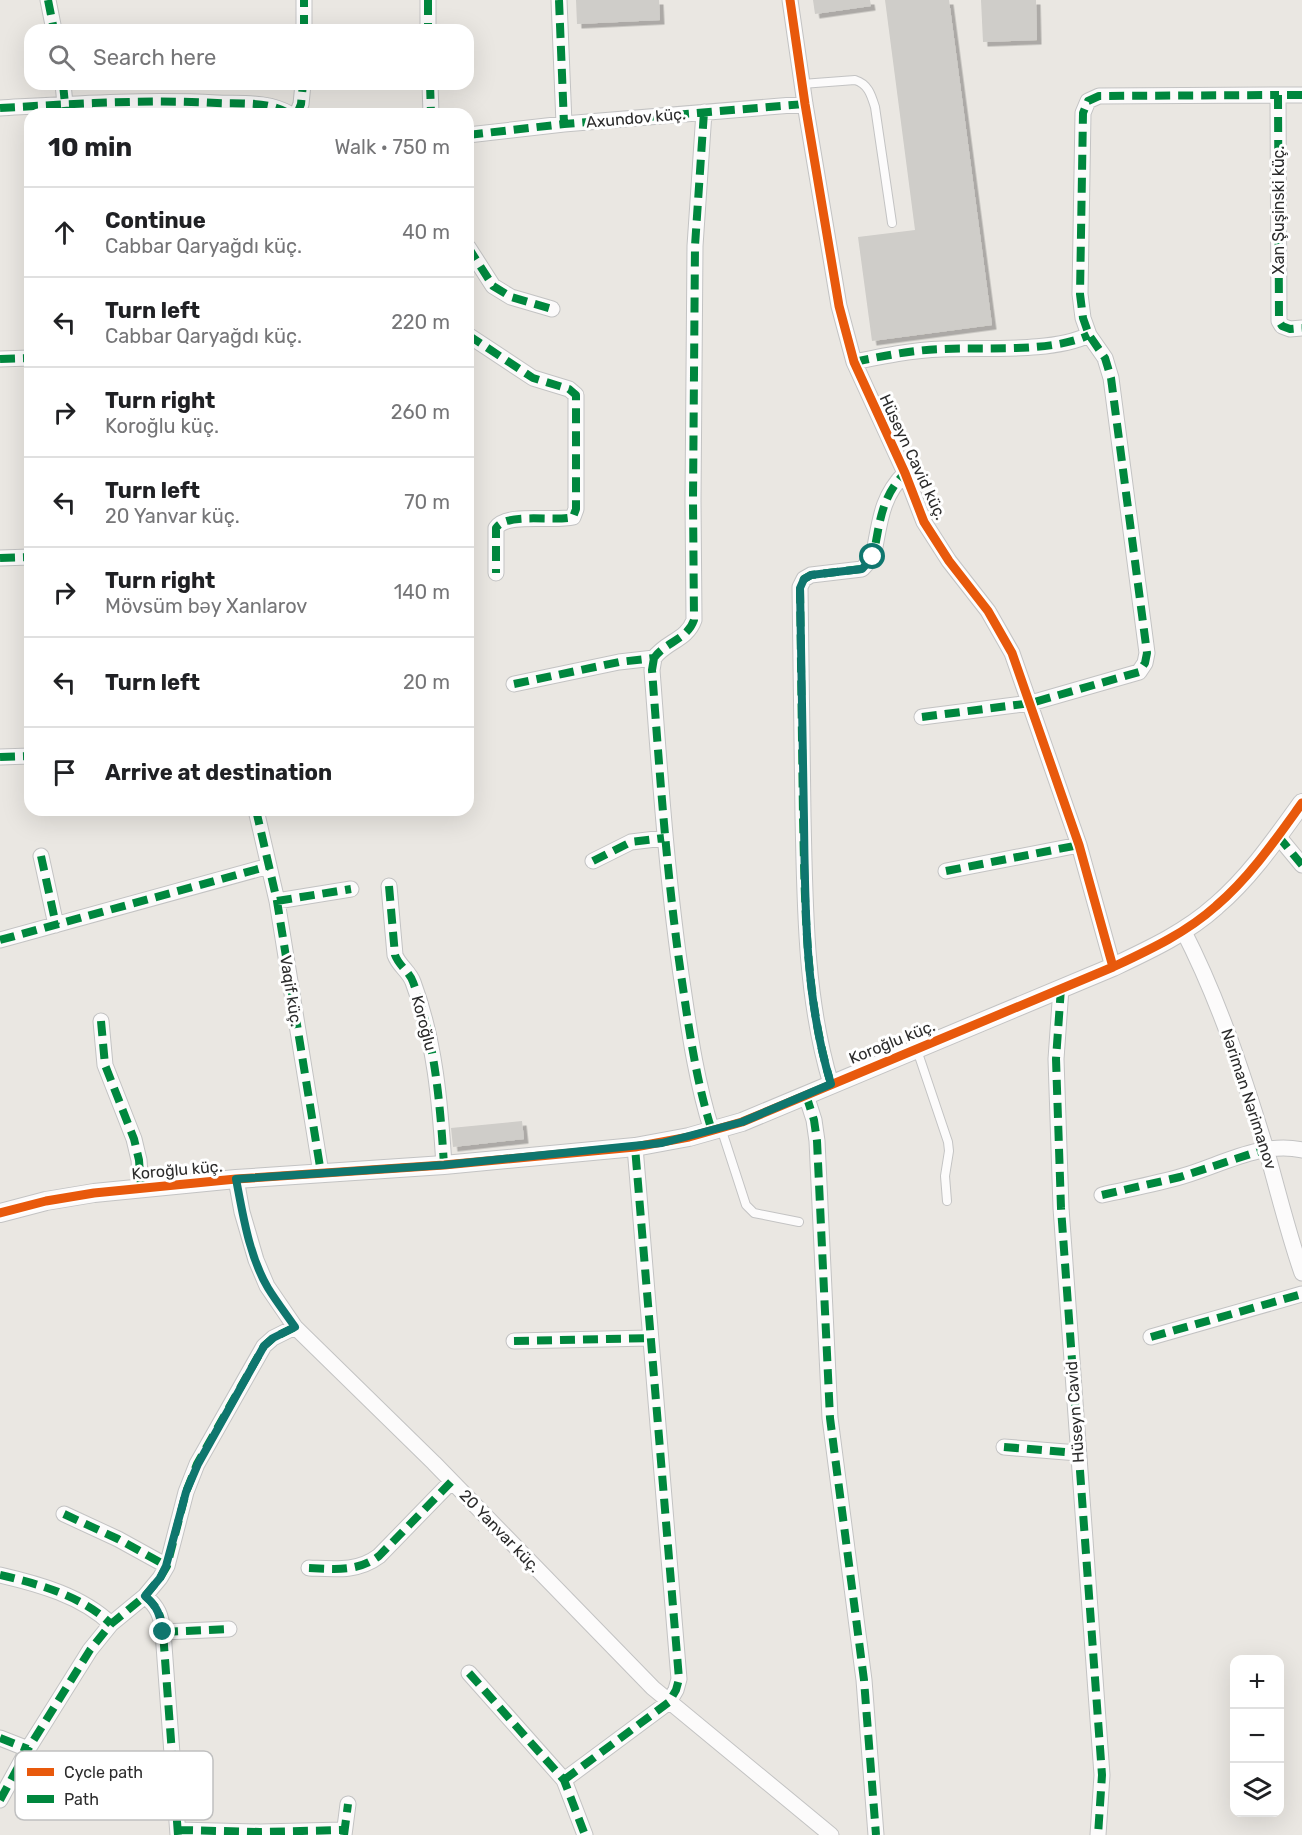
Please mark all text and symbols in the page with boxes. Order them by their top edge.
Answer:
search box [24,24,474,90]
icon: search [45,41,78,74]
text: Search here [93,44,216,71]
street label: Axundov küç. [585,104,687,132]
text: 10 min [48,132,132,163]
text: Walk · 750 m [334,135,450,159]
street label: Xan Şuşinski küç. [1269,146,1288,274]
text: Continue [105,207,206,234]
icon: ahead [48,216,81,249]
text: 40 m [402,220,450,244]
text: Cabbar Qaryağdı küç. [105,234,302,258]
text: Turn left [105,297,200,324]
icon: left [48,306,81,339]
text: 220 m [391,310,450,334]
text: Cabbar Qaryağdı küç. [105,324,302,348]
text: Turn right [105,387,215,414]
street label: Hüseyn Cavid küç. [876,391,950,523]
icon: right [48,396,81,429]
text: 260 m [391,400,450,424]
text: Koroğlu küç. [105,414,219,438]
text: Turn left [105,477,200,504]
icon: left [48,486,81,519]
text: 70 m [404,490,450,514]
text: 20 Yanvar küç. [105,504,240,528]
route start [859,543,885,569]
text: Turn right [105,567,215,594]
icon: right [48,576,81,609]
text: 140 m [394,580,450,604]
text: Mövsüm bəy Xanlarov [105,594,307,618]
icon: left [48,666,81,699]
text: Turn left [105,669,200,696]
text: 20 m [403,670,450,694]
icon: arrive [48,756,81,789]
text: Arrive at destination [105,759,332,786]
street label: Vaqif küç. [276,954,306,1028]
street label: Koroğlu [408,993,440,1053]
street label: Koroğlu küç. [846,1016,938,1068]
street label: Nəriman Nərimanov [1217,1026,1281,1172]
street label: Koroğlu küç. [131,1157,223,1183]
street label: Hüseyn Cavid [1062,1361,1088,1463]
street label: 20 Yanvar küç. [456,1486,544,1576]
route end [149,1618,175,1644]
map controls [1230,1655,1284,1817]
button: + [1230,1655,1284,1709]
button: − [1230,1709,1284,1763]
legend [15,1751,213,1820]
text: Cycle path [64,1763,143,1782]
button: layers [1230,1763,1284,1817]
text: Path [64,1790,99,1809]

